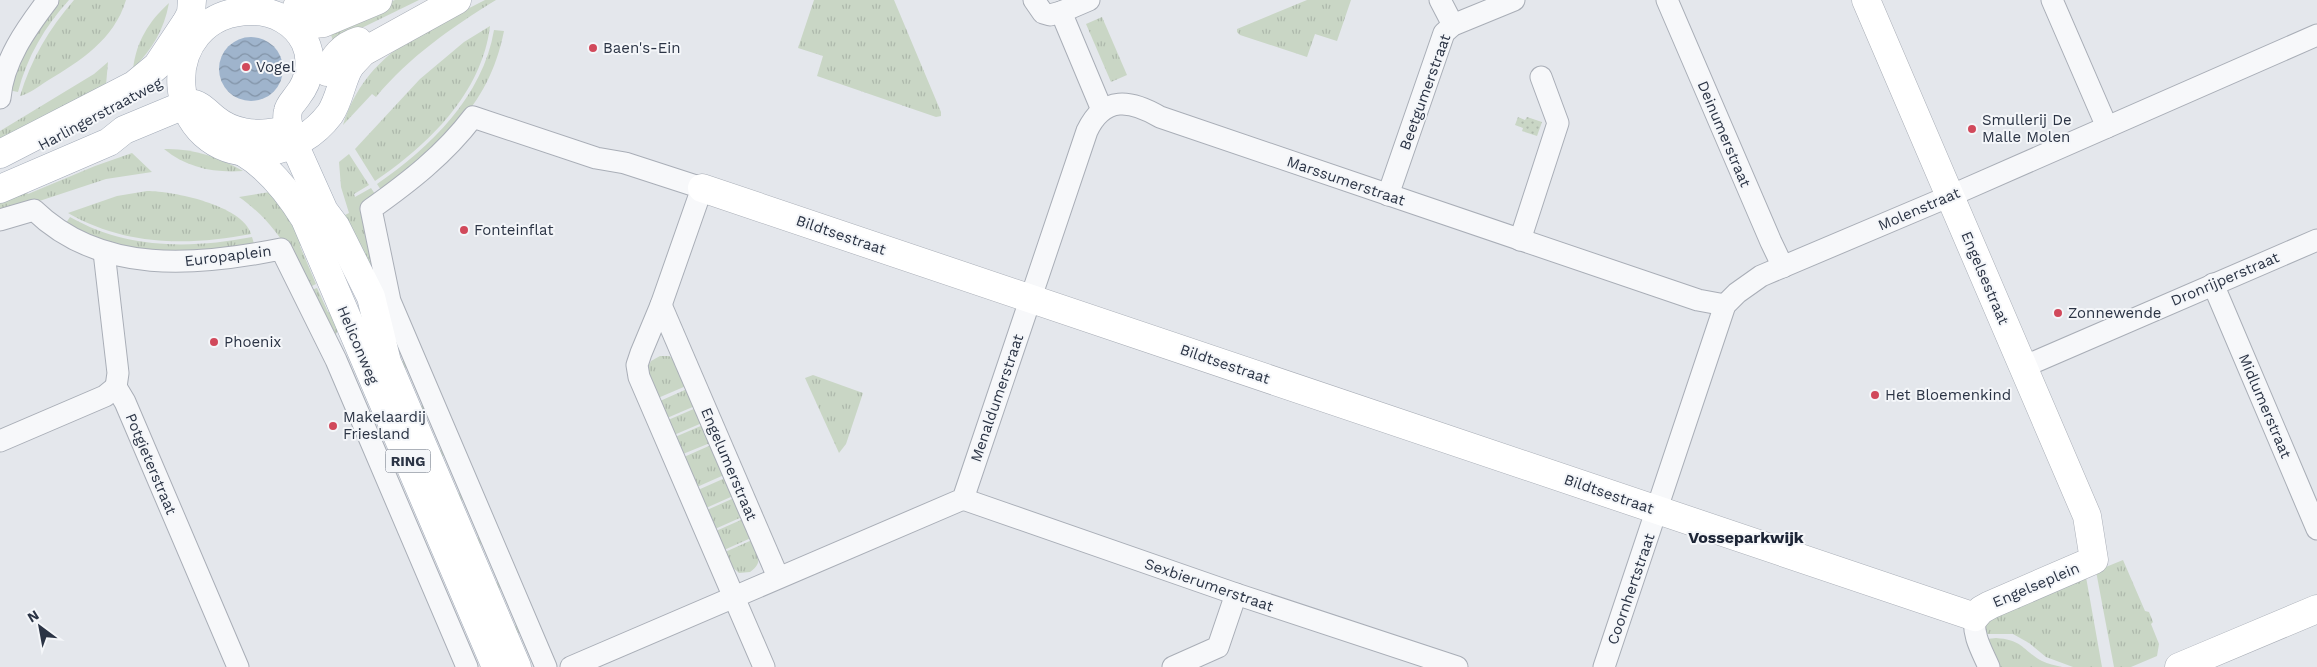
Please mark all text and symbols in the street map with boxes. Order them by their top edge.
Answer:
street label: Beetgumerstraat [1396,31,1455,153]
place label: Baen's-Ein [603,39,681,57]
marker: Baen's-Ein [587,42,599,54]
place label: Vogel [256,58,296,76]
marker: Vogel [240,61,252,73]
street label: Harlingerstraatweg [35,74,165,154]
street label: Deinumerstraat [1693,78,1755,191]
place label: Smullerij De Malle Molen [1982,111,2072,146]
marker: Smullerij De Malle Molen [1966,123,1978,135]
street label: Marssumerstraat [1284,152,1408,210]
street label: Molenstraat [1875,183,1963,234]
street label: Bildtsestraat [794,211,889,259]
place label: Fonteinflat [474,221,554,239]
marker: Fonteinflat [458,224,470,236]
street label: Engelsestraat [1957,229,2013,328]
street label: Europaplein [184,242,272,270]
street label: Dronrijperstraat [2168,248,2283,310]
street label: Heliconweg [333,303,383,387]
place label: Zonnewende [2068,304,2161,322]
marker: Zonnewende [2052,307,2064,319]
street label: Menaldumerstraat [967,331,1028,464]
place label: Phoenix [224,333,281,351]
marker: Phoenix [208,336,220,348]
street label: Bildtsestraat [1178,340,1273,388]
street label: Midlumerstraat [2235,351,2295,462]
place label: Het Bloemenkind [1885,386,2011,404]
marker: Het Bloemenkind [1869,389,1881,401]
street label: Engelumerstraat [697,405,761,524]
place label: Makelaardij Friesland [343,408,426,443]
street label: Potgieterstraat [122,411,181,518]
marker: Makelaardij Friesland [327,420,339,432]
road number: RING [386,450,430,472]
street label: Bildtsestraat [1562,470,1657,518]
district label: Vosseparkwijk [1688,528,1804,547]
street label: Coornhertstraat [1604,530,1659,647]
street label: Sexbierumerstraat [1142,554,1277,616]
street label: Engelseplein [1990,559,2082,611]
north arrow [15,602,65,652]
text: N [24,606,42,626]

